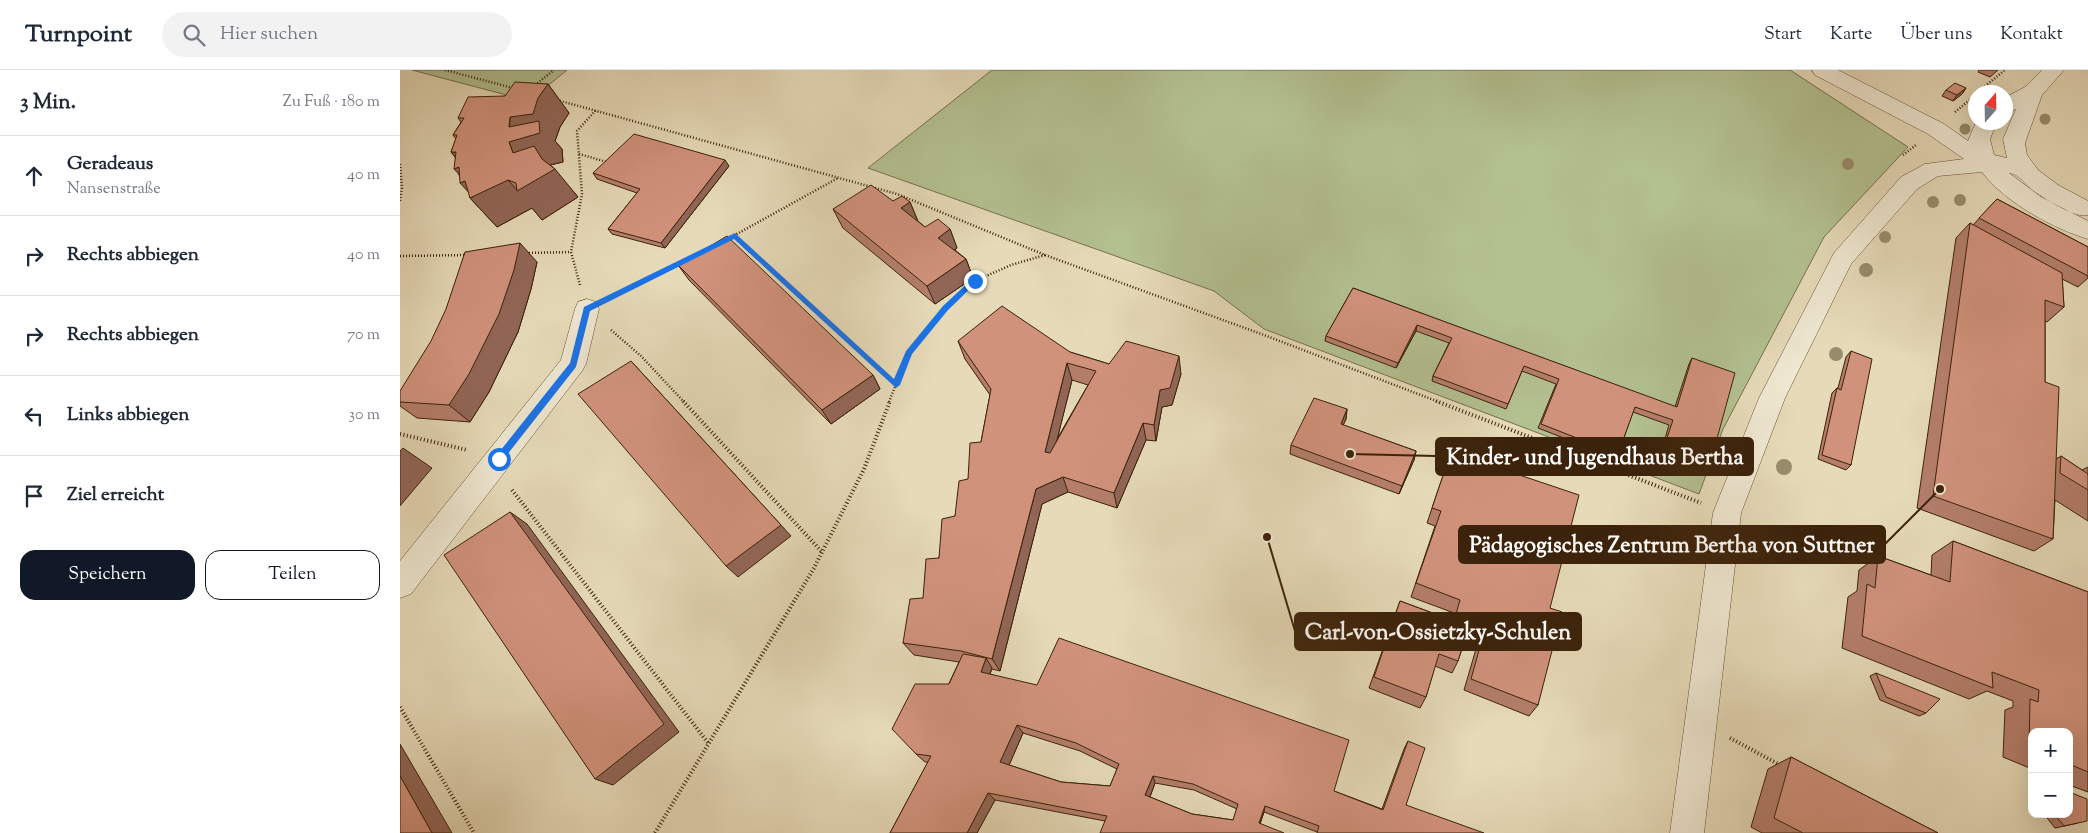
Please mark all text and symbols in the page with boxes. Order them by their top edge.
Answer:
search box [162,12,512,57]
text: Turnpoint [25,18,132,52]
icon: search [180,21,208,49]
text: Hier suchen [220,21,318,48]
text: Start [1764,22,1802,48]
text: Karte [1830,22,1872,48]
text: Über uns [1900,22,1972,48]
text: Kontakt [2000,22,2063,48]
north arrow [1968,85,2013,130]
text: 3 Min. [20,88,76,118]
text: Zu Fuß · 180 m [283,91,380,114]
text: Geradeaus [67,151,153,178]
icon: ahead [20,162,48,190]
text: 40 m [347,164,380,187]
text: Nansenstraße [67,178,161,201]
icon: right [20,242,48,270]
text: Rechts abbiegen [67,242,199,269]
text: 40 m [347,244,380,267]
route end [964,270,987,293]
icon: right [20,322,48,350]
text: Rechts abbiegen [67,322,199,349]
text: 70 m [347,324,380,347]
icon: left [20,402,48,430]
text: Links abbiegen [67,402,190,429]
text: 30 m [349,404,380,427]
callout: Kinder- und Jugendhaus Bertha [1436,438,1753,475]
text: Kinder- und Jugendhaus Bertha [1446,443,1744,475]
route start [488,448,511,471]
icon: arrive [20,482,48,510]
text: Ziel erreicht [67,482,164,509]
callout: Pädagogisches Zentrum Bertha von Suttner [1459,526,1885,563]
text: Pädagogisches Zentrum Bertha von Suttner [1469,531,1876,563]
button: Speichern [20,550,195,600]
button: Teilen [205,550,380,600]
callout: Carl-von-Ossietzky-Schulen [1295,613,1581,650]
text: Carl-von-Ossietzky-Schulen [1305,618,1571,650]
map controls [2028,728,2073,818]
button: + [2028,728,2073,773]
button: − [2028,773,2073,818]

